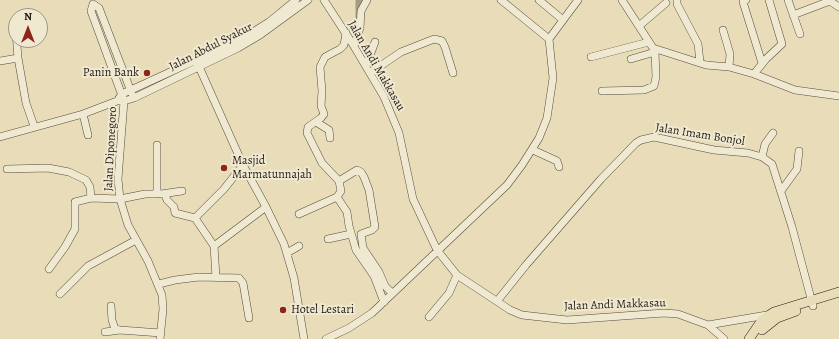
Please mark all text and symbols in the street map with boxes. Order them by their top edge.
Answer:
north arrow [8,8,48,48]
text: N [24,9,32,24]
street label: Jalan Andi Makkasau [344,18,408,114]
street label: Jalan Abdul Syakur [167,20,255,74]
place label: Panin Bank [83,66,139,80]
marker: Panin Bank [142,68,152,78]
street label: Jalan Diponegoro [102,106,120,192]
street label: Jalan Imam Bonjol [654,121,746,149]
place label: Masjid Marmatunnajah [232,154,312,182]
marker: Masjid Marmatunnajah [219,163,229,173]
street label: Jalan Andi Makkasau [564,296,666,314]
place label: Hotel Lestari [291,303,354,317]
marker: Hotel Lestari [278,305,288,315]

